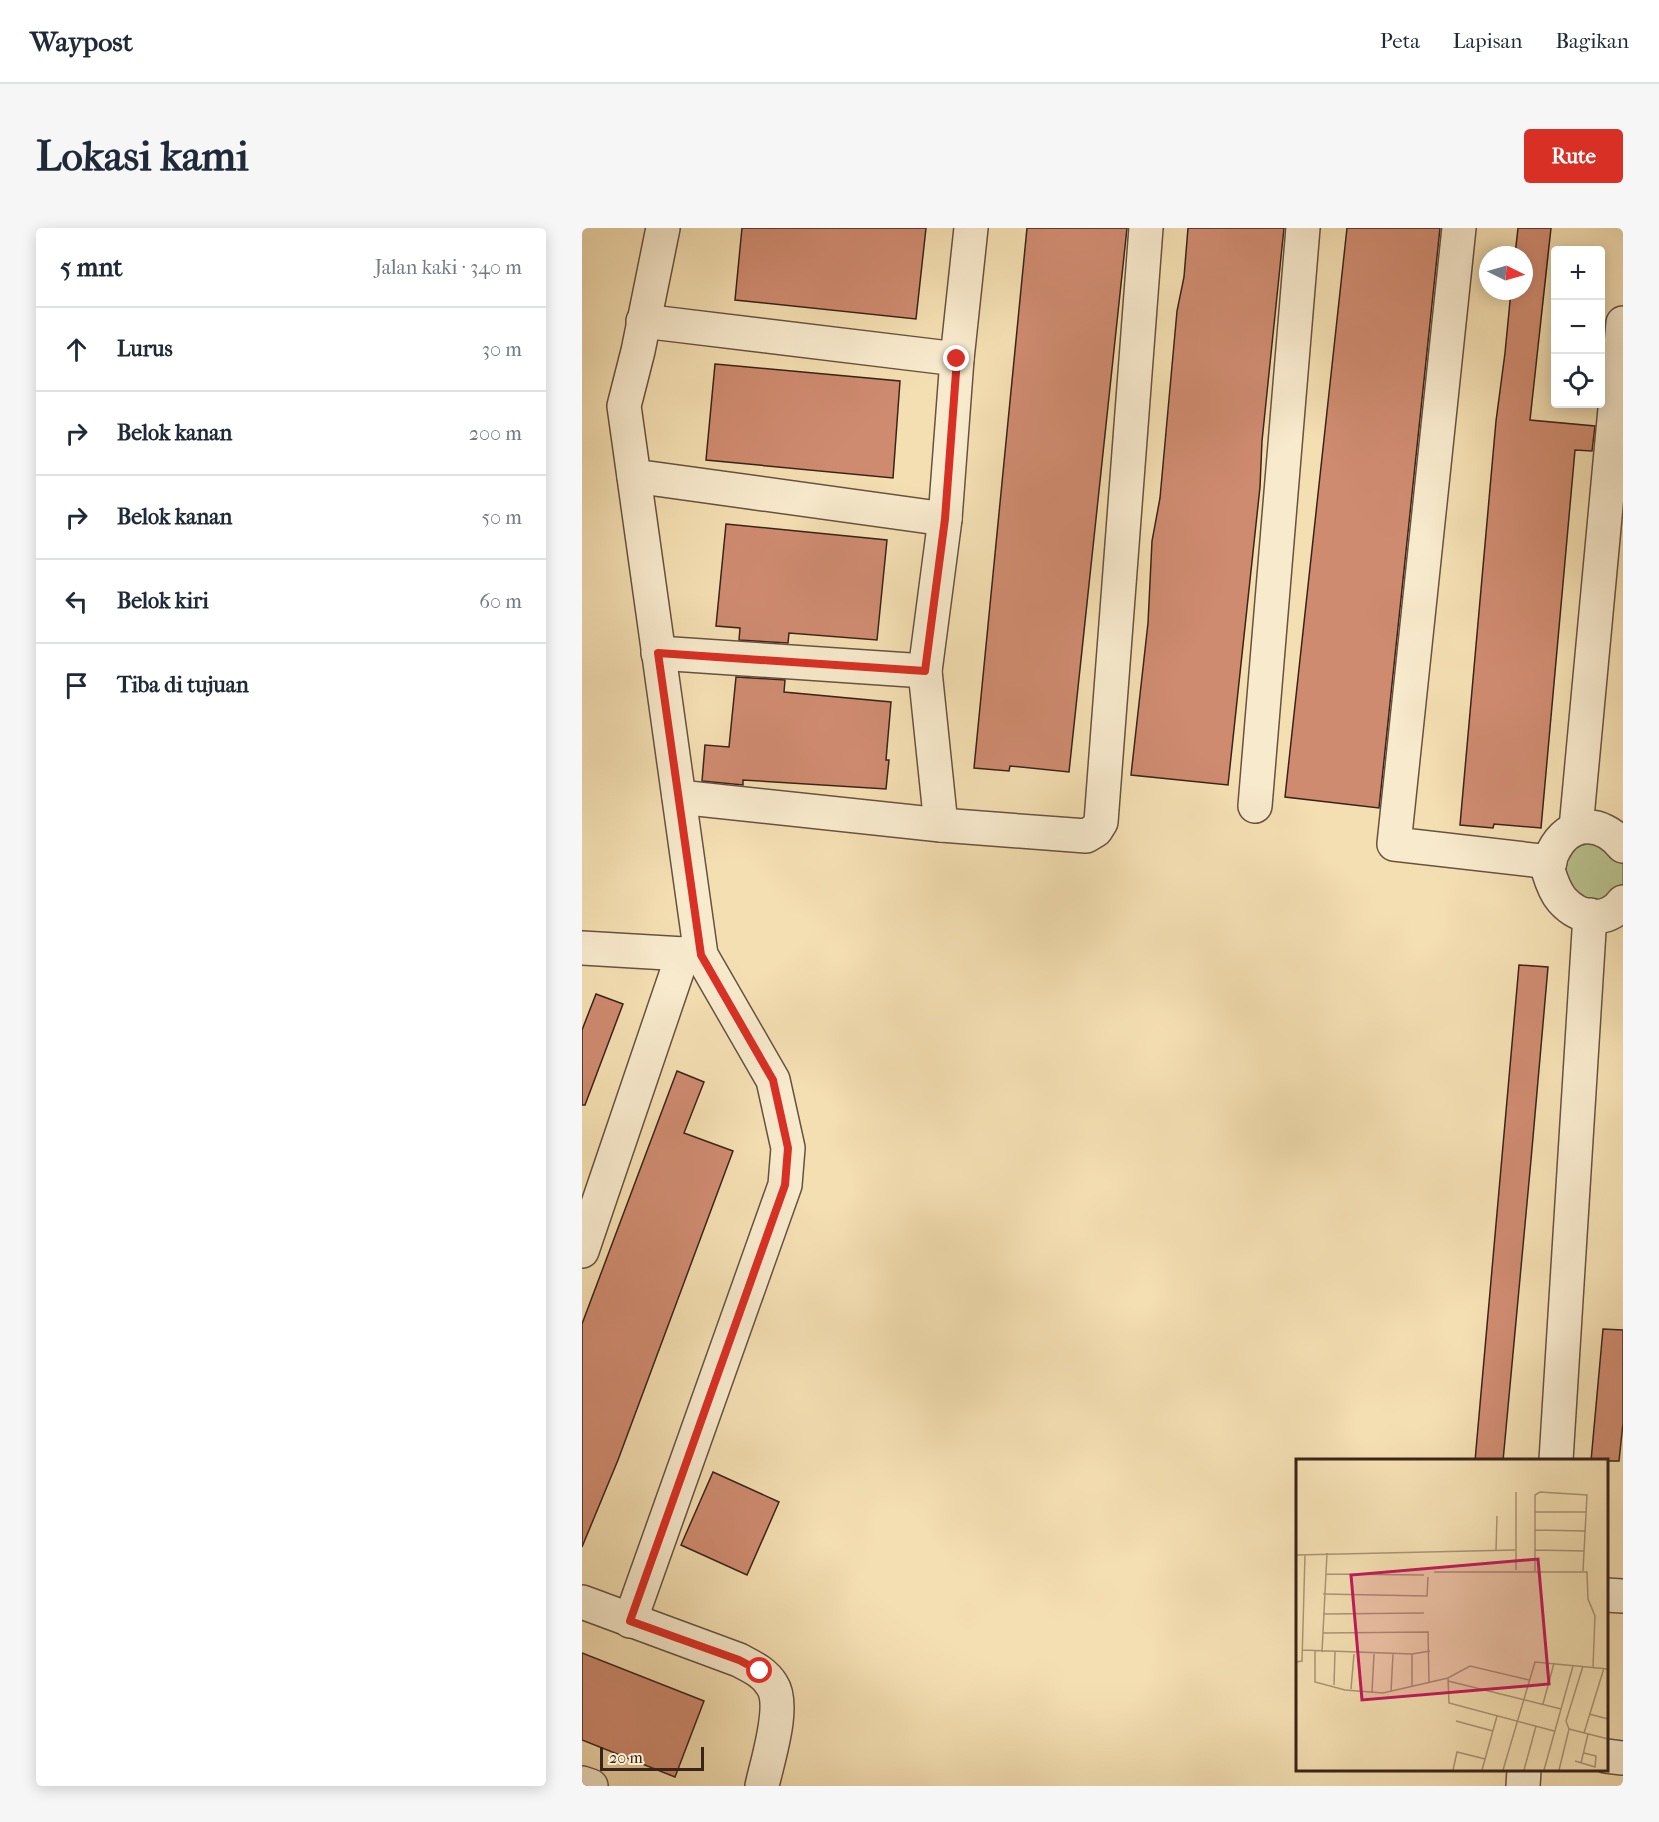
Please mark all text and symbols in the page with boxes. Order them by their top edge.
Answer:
text: Waypost [30,25,133,58]
text: Peta [1380,29,1420,53]
text: Lapisan [1453,29,1522,53]
text: Bagikan [1555,29,1629,53]
button: Rute [1524,129,1623,183]
text: Lokasi kami [36,132,249,181]
north arrow [1479,246,1533,300]
map controls [1551,246,1605,408]
button: + [1551,246,1605,300]
text: 5 mnt [60,252,123,283]
text: Jalan kaki · 340 m [375,256,522,279]
button: − [1551,300,1605,354]
icon: ahead [60,333,93,366]
text: Lurus [117,336,173,362]
text: 30 m [482,338,522,361]
route end [943,345,969,371]
button: locate [1551,354,1605,408]
icon: right [60,417,93,450]
text: Belok kanan [117,420,232,446]
text: 200 m [469,422,522,445]
icon: right [60,501,93,534]
text: Belok kanan [117,504,232,530]
text: 50 m [481,506,522,529]
icon: left [60,585,93,618]
text: Belok kiri [117,588,209,614]
text: 60 m [479,590,522,613]
icon: arrive [60,669,93,702]
text: Tiba di tujuan [117,672,249,698]
inset map [1296,1459,1608,1771]
route start [746,1657,772,1683]
scale bar [600,1744,704,1772]
text: 20 m [609,1748,643,1767]

